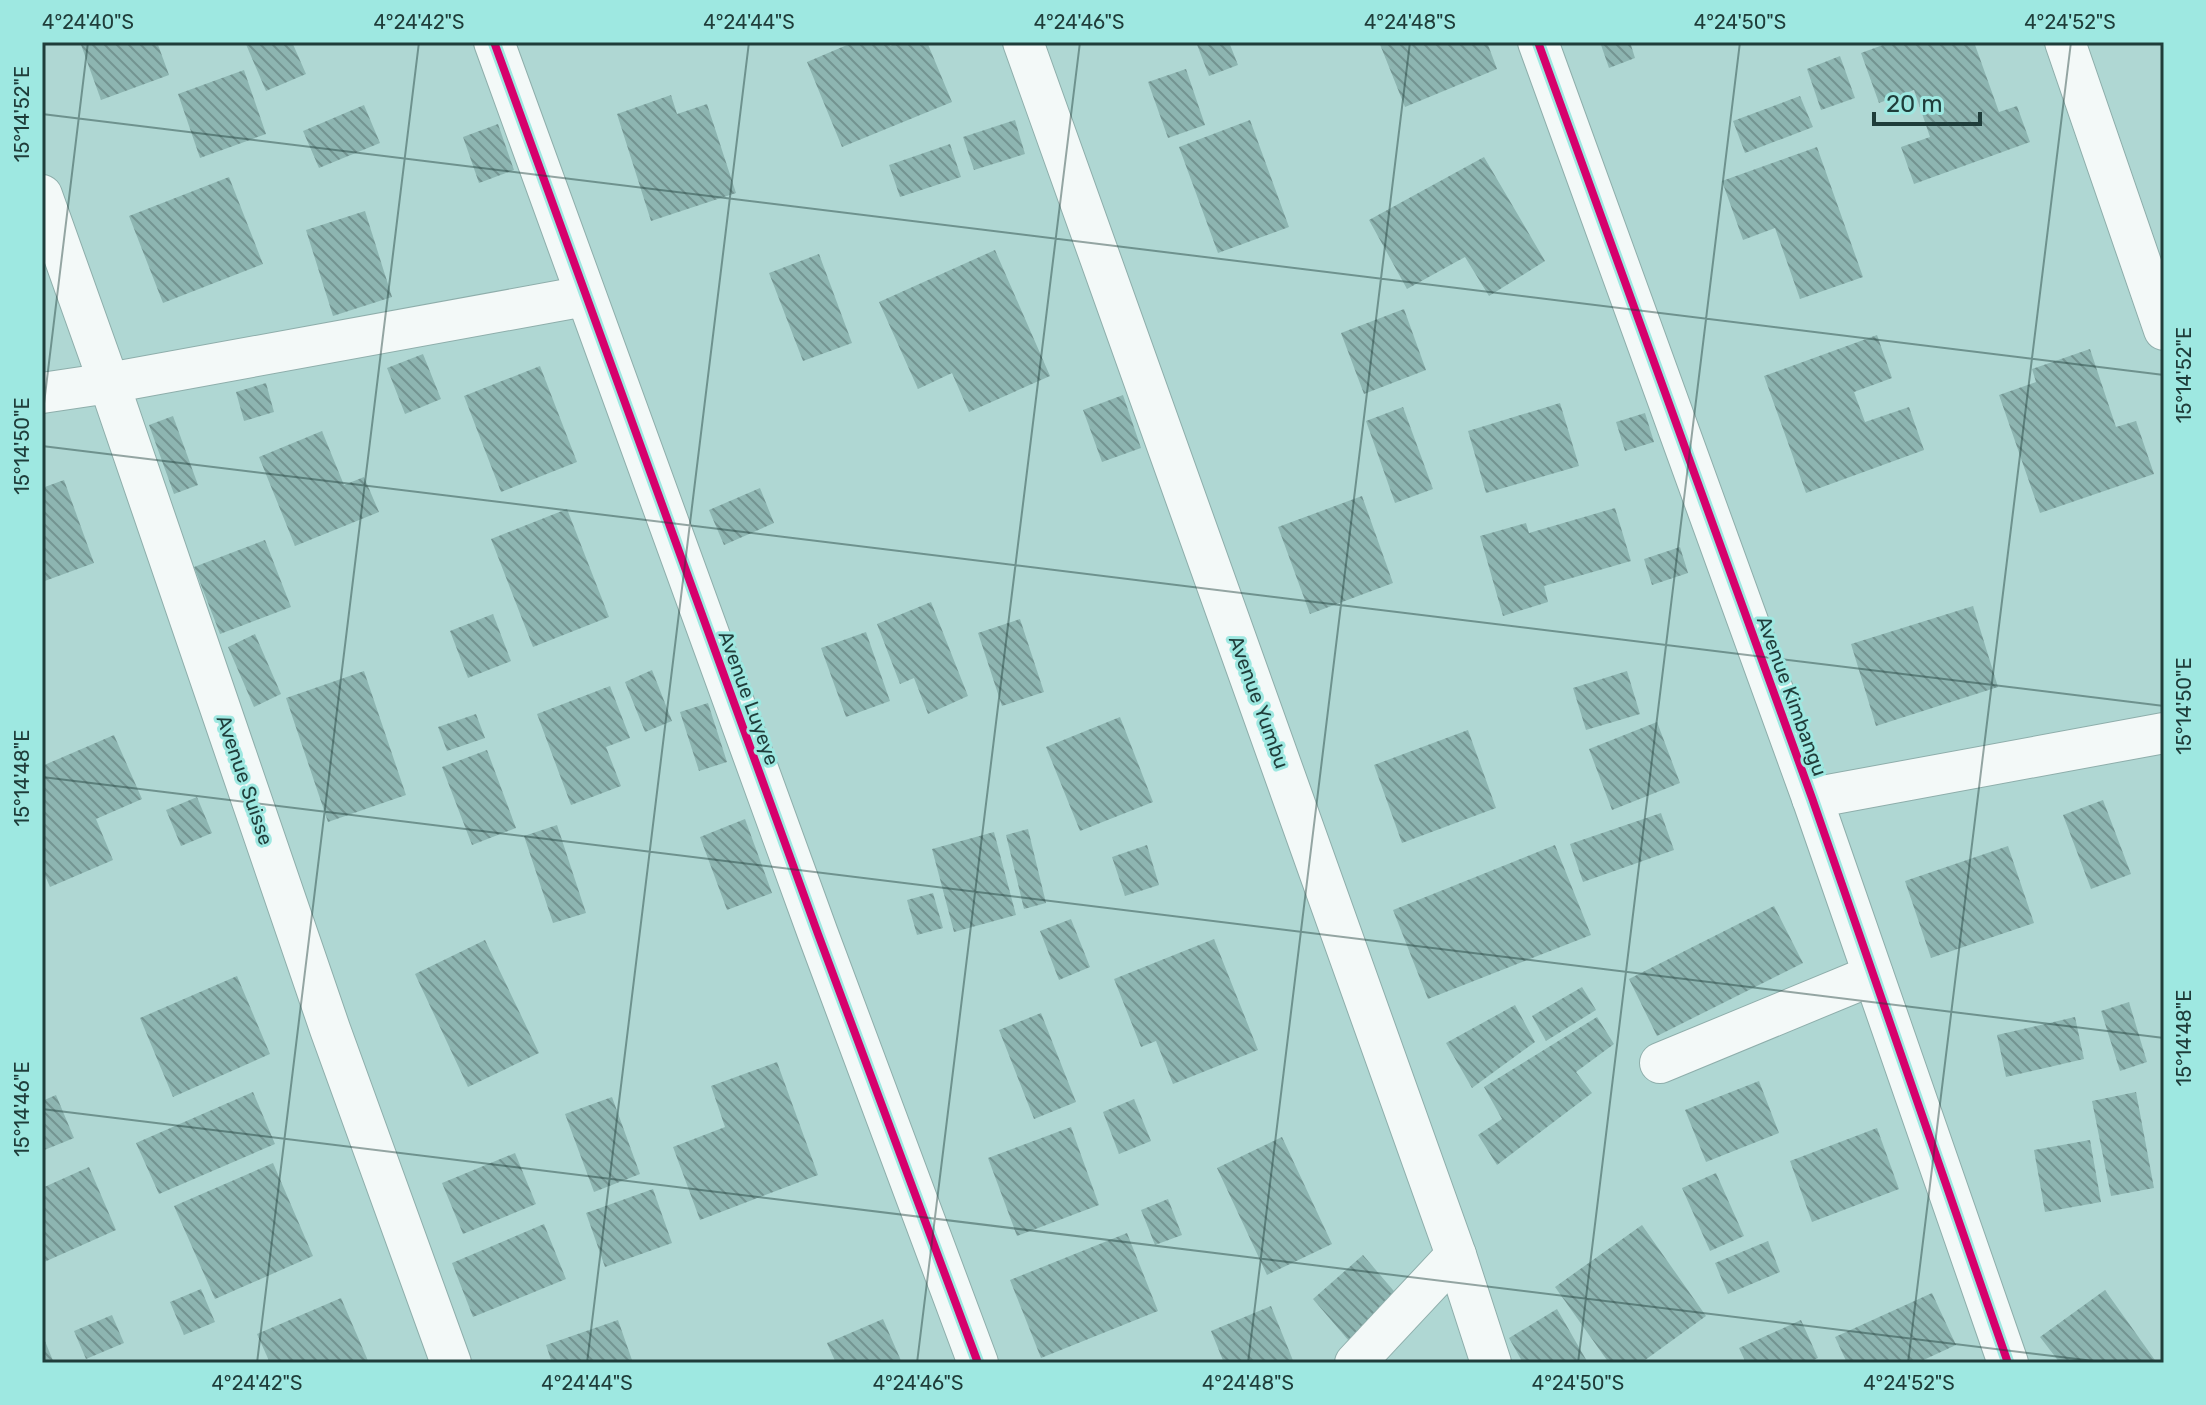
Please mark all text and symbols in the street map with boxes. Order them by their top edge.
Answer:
text: 4°24'40"S [42,10,134,34]
text: 4°24'42"S [373,10,465,34]
text: 4°24'44"S [703,10,795,34]
text: 4°24'46"S [1034,10,1124,34]
text: 4°24'48"S [1364,10,1456,34]
text: 4°24'50"S [1694,10,1786,34]
text: 4°24'52"S [2024,10,2116,34]
text: 15°14'52"E [10,66,34,162]
scale bar [1874,76,1980,126]
text: 20 m [1886,90,1943,118]
text: 15°14'52"E [2172,327,2196,423]
text: 15°14'50"E [10,397,34,495]
street label: Avenue Kimbangu [1752,613,1832,779]
street label: Avenue Luyeye [714,628,784,768]
street label: Avenue Yumbu [1224,632,1294,772]
text: 15°14'50"E [2172,657,2196,755]
street label: Avenue Suisse [212,712,278,848]
text: 15°14'48"E [10,730,34,826]
text: 15°14'48"E [2172,990,2196,1086]
text: 15°14'46"E [10,1061,34,1157]
text: 4°24'42"S [211,1371,303,1395]
text: 4°24'44"S [541,1371,633,1395]
text: 4°24'46"S [873,1371,963,1395]
text: 4°24'48"S [1202,1371,1294,1395]
text: 4°24'50"S [1532,1371,1624,1395]
text: 4°24'52"S [1863,1371,1955,1395]

